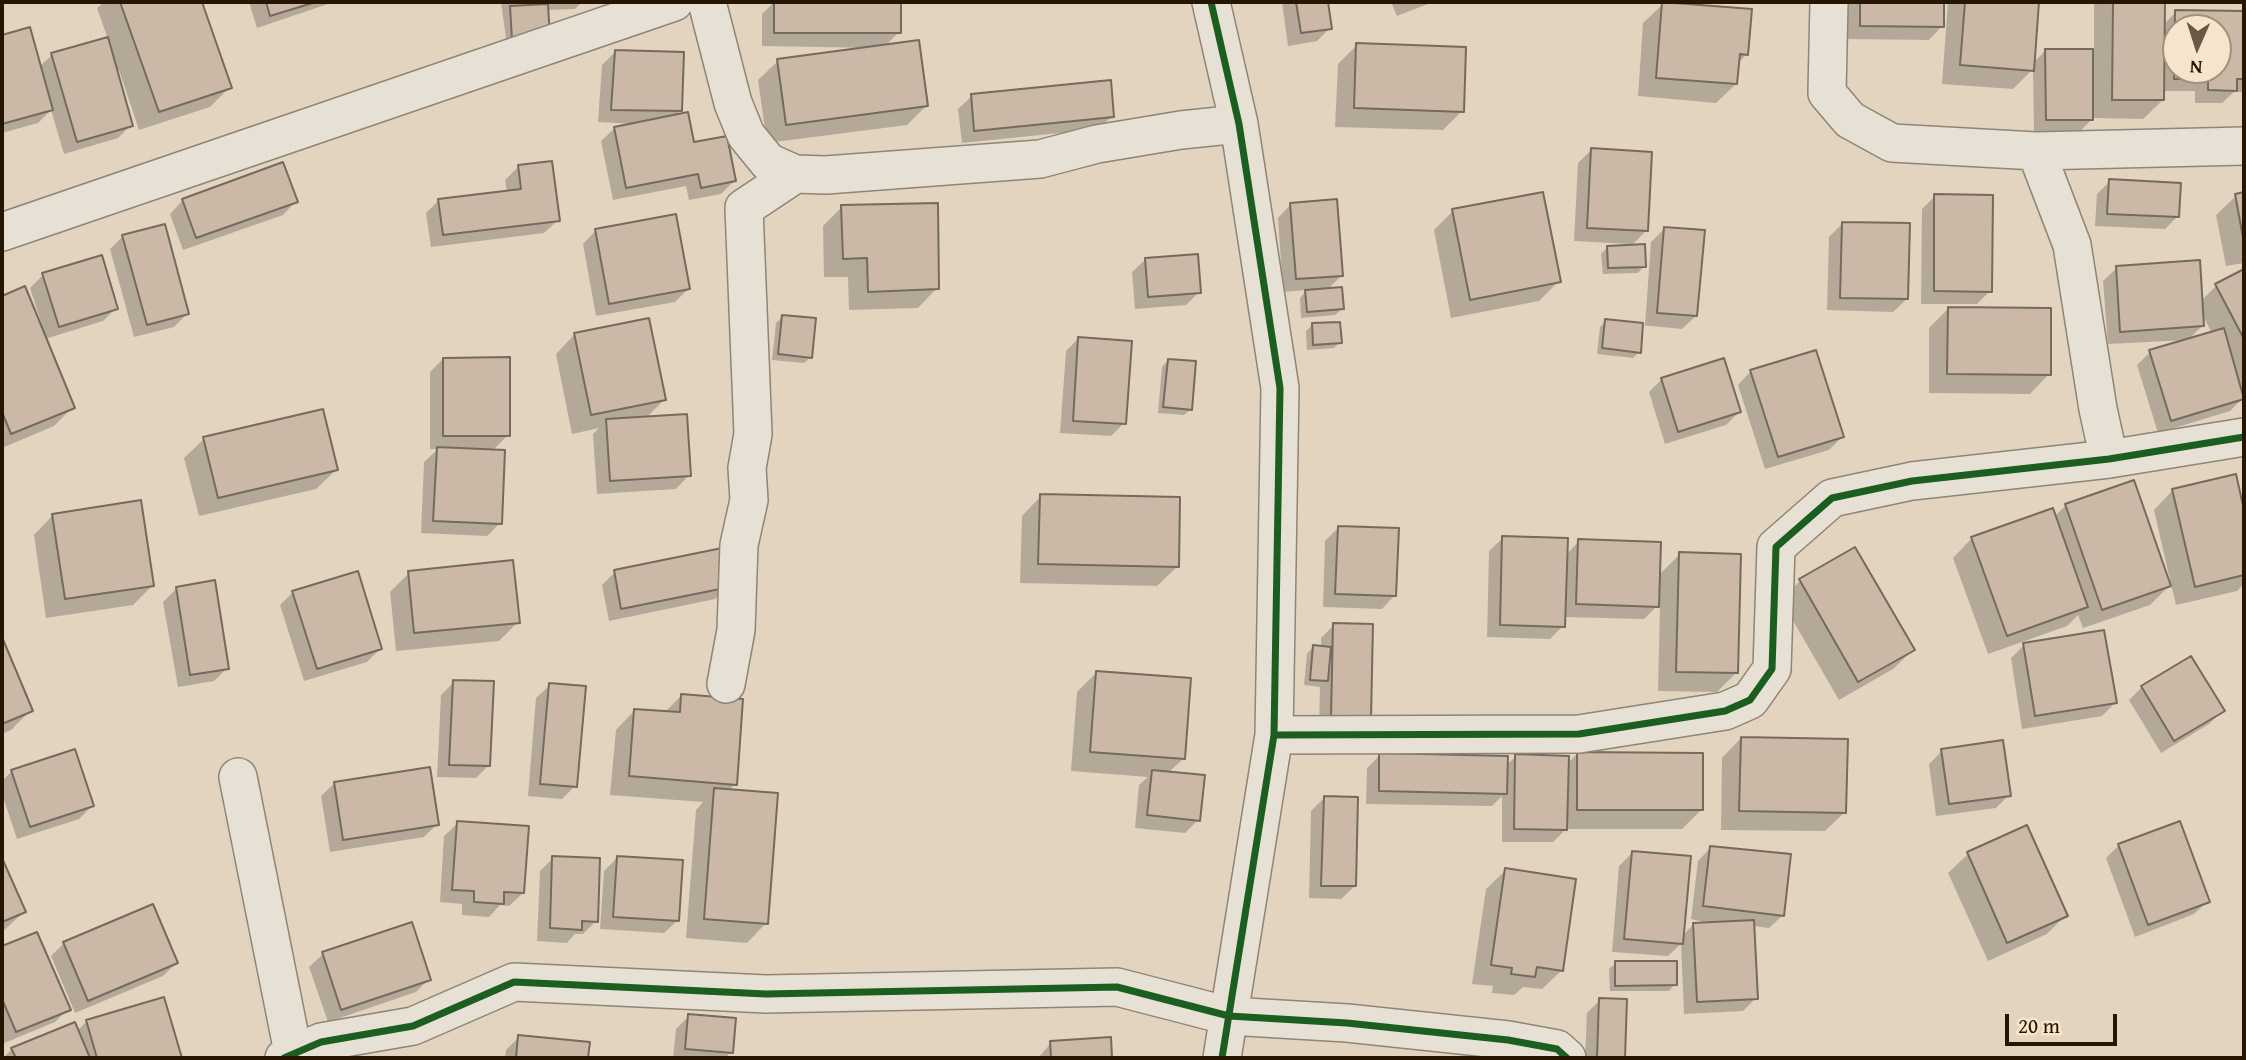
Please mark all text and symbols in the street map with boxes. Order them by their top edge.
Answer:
north arrow [2162,14,2232,84]
text: N [2189,54,2203,82]
scale bar [2008,1000,2120,1044]
text: 20 m [2018,1010,2060,1041]

